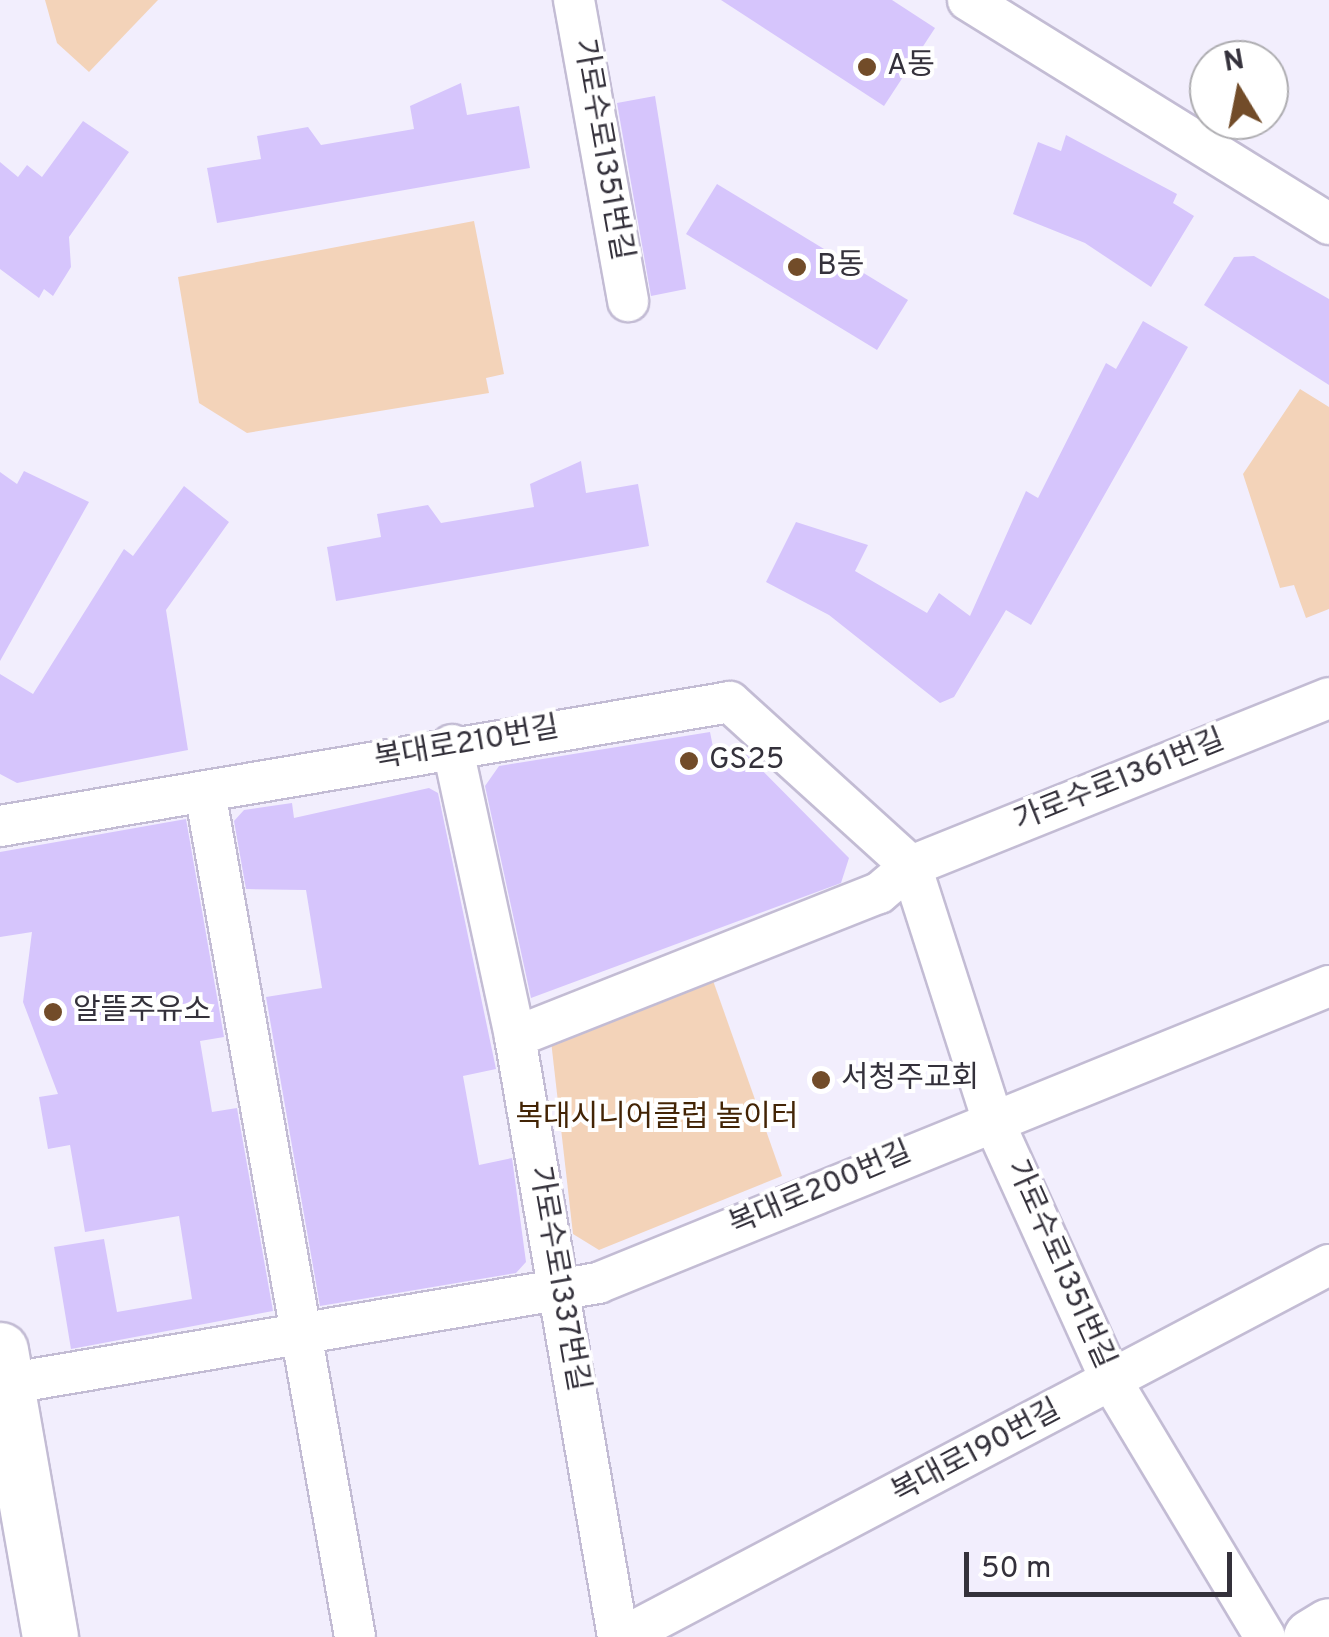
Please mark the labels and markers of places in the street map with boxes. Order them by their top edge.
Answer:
place label: A동 [887,49,935,85]
marker: A동 [856,56,878,78]
place label: B동 [817,249,864,285]
marker: B동 [786,256,808,278]
place label: GS25 [709,743,784,779]
marker: GS25 [678,750,700,772]
place label: 알뜰주유소 [73,994,211,1030]
marker: 알뜰주유소 [42,1001,64,1023]
place label: 서청주교회 [841,1062,979,1098]
marker: 서청주교회 [810,1069,832,1091]

